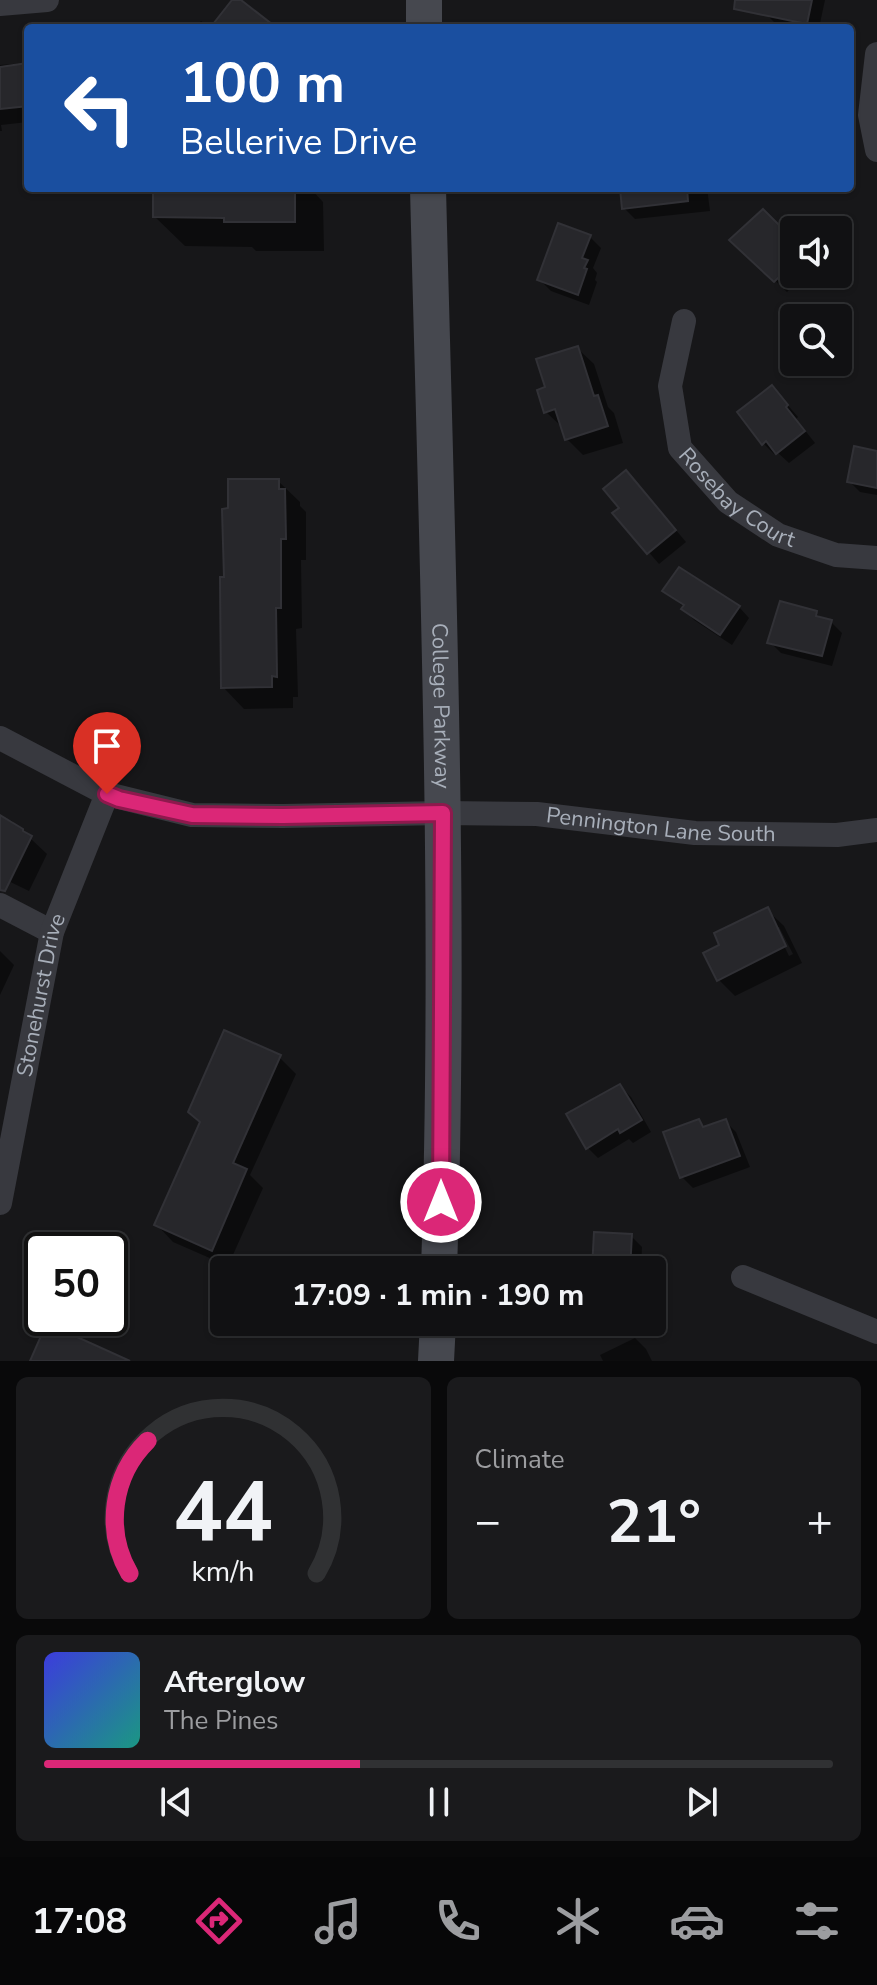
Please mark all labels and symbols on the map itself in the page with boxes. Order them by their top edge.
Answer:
street label: Rosebay Court [672,441,799,555]
street label: College Parkway [424,623,457,790]
pin [73,712,141,794]
street label: Pennington Lane South [545,800,776,849]
street label: Stonehurst Drive [10,909,73,1079]
position arrow [399,1160,483,1244]
speed limit sign: 50 [24,1232,128,1336]

